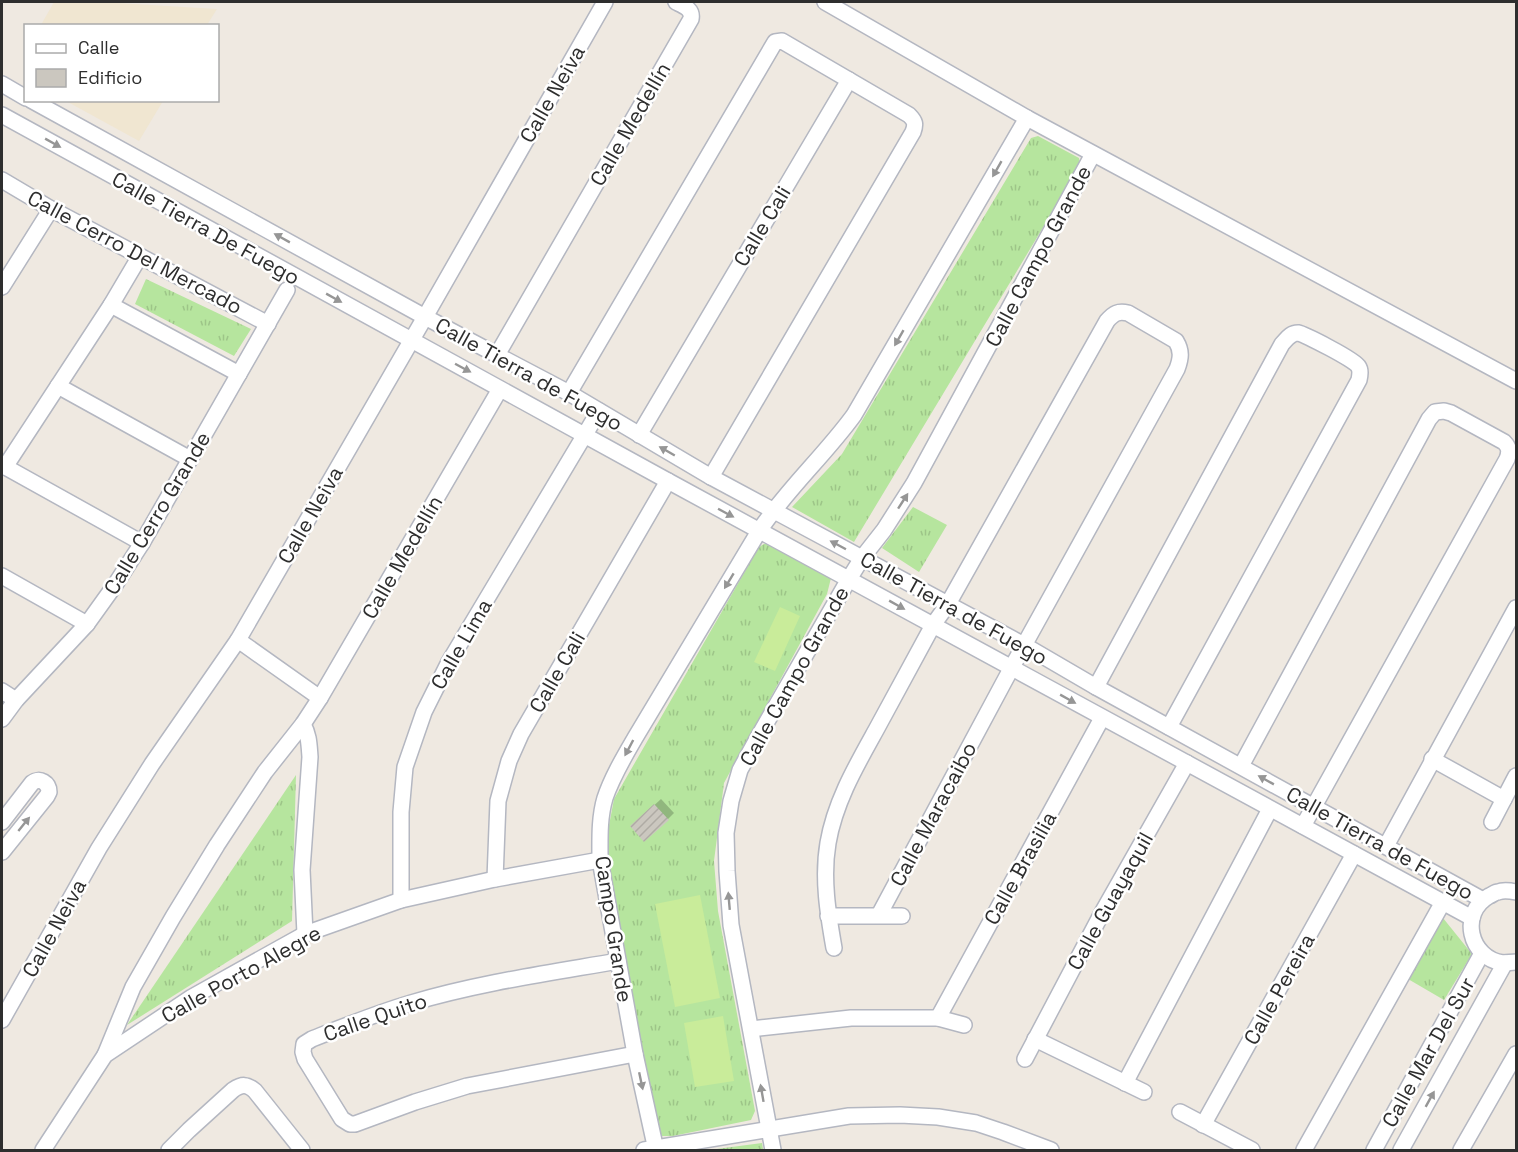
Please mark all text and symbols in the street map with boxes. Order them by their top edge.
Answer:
legend [24,24,219,102]
text: Calle [78,36,119,59]
street label: Calle Neiva [513,40,591,148]
street label: Calle Medellín [584,57,676,191]
text: Edificio [78,66,142,89]
one-way arrow [45,138,62,148]
street label: Calle Campo Grande [979,161,1097,351]
one-way arrow [992,161,1003,177]
street label: Calle Tierra De Fuego [107,165,305,291]
street label: Calle Cali [727,181,797,271]
street label: Calle Cerro Del Mercado [23,184,247,320]
one-way arrow [273,233,290,243]
one-way arrow [326,293,343,303]
street label: Calle Tierra de Fuego [431,311,627,437]
one-way arrow [894,330,905,346]
one-way arrow [454,363,471,373]
street label: Calle Cerro Grande [98,426,216,600]
one-way arrow [658,446,675,456]
street label: Calle Neiva [271,461,349,569]
street label: Calle Medellín [356,490,448,624]
one-way arrow [897,493,908,510]
one-way arrow [717,508,734,518]
one-way arrow [829,540,846,550]
street label: Calle Tierra de Fuego [856,545,1052,671]
one-way arrow [723,573,734,589]
street label: Calle Campo Grande [733,581,855,771]
street label: Calle Lima [424,594,498,694]
one-way arrow [889,600,906,610]
street label: Calle Cali [523,626,591,718]
one-way arrow [1060,694,1077,704]
street label: Calle Maracaibo [884,737,982,891]
one-way arrow [624,740,634,757]
one-way arrow [1258,775,1275,785]
street label: Calle Tierra de Fuego [1282,780,1478,906]
street label: Calle Brasilia [978,806,1062,930]
one-way arrow [18,816,30,831]
street label: Calle Guayaquil [1061,827,1159,975]
street label: Campo Grande [589,854,639,1004]
street label: Calle Neiva [16,874,92,982]
one-way arrow [724,891,734,910]
street label: Calle Porto Alegre [156,919,326,1029]
street label: Calle Pereira [1237,929,1321,1049]
street label: Calle Mar Del Sur [1376,972,1481,1132]
street label: Calle Quito [320,987,430,1047]
one-way arrow [637,1071,646,1090]
one-way arrow [757,1083,766,1102]
one-way arrow [1425,1090,1435,1107]

